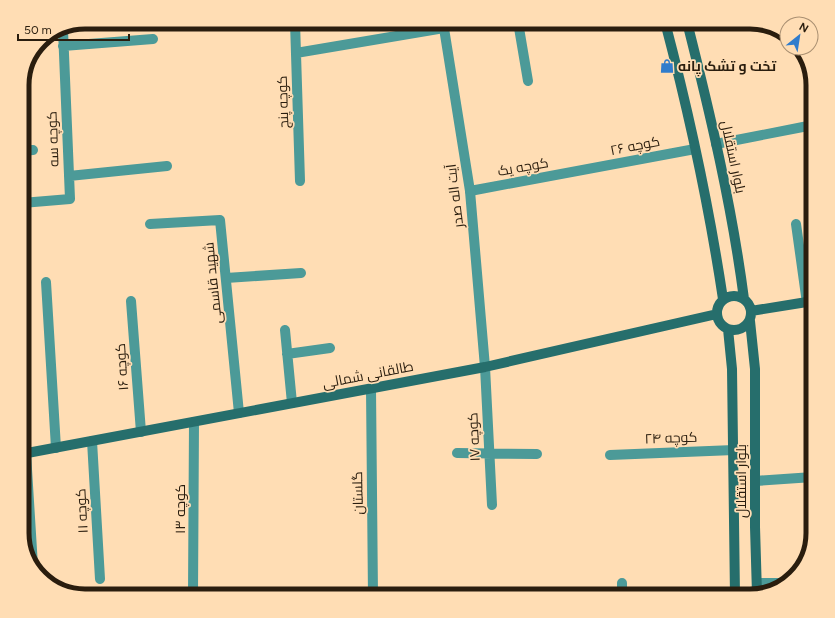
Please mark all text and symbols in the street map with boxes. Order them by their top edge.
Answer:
scale bar [18,16,129,42]
north arrow [779,16,819,56]
text: N [797,20,811,36]
text: 50 m [24,23,52,37]
shop icon: تخت و تشک پانه [659,58,675,74]
place label: تخت و تشک پانه [678,58,777,77]
street label: کوچه پنج [274,75,293,129]
street label: کوچه سه [44,111,63,167]
street label: بلوار استقلال [717,119,749,195]
street label: کوچه ۲۶ [609,133,661,160]
street label: کوچه یک [496,154,550,181]
street label: آیت اله صدر [443,163,467,230]
street label: شهید قاسمی [200,241,226,325]
street label: کوچه ۱۶ [112,343,133,391]
street label: طالقانی شمالی [321,358,415,392]
street label: کوچه ۱۷ [464,412,485,462]
street label: کوچه ۲۴ [644,429,698,448]
street label: بلوار استقلال [733,444,750,518]
street label: گلستان [349,471,367,515]
street label: کوچه ۱۳ [172,484,190,534]
street label: کوچه ۱۱ [72,488,93,534]

